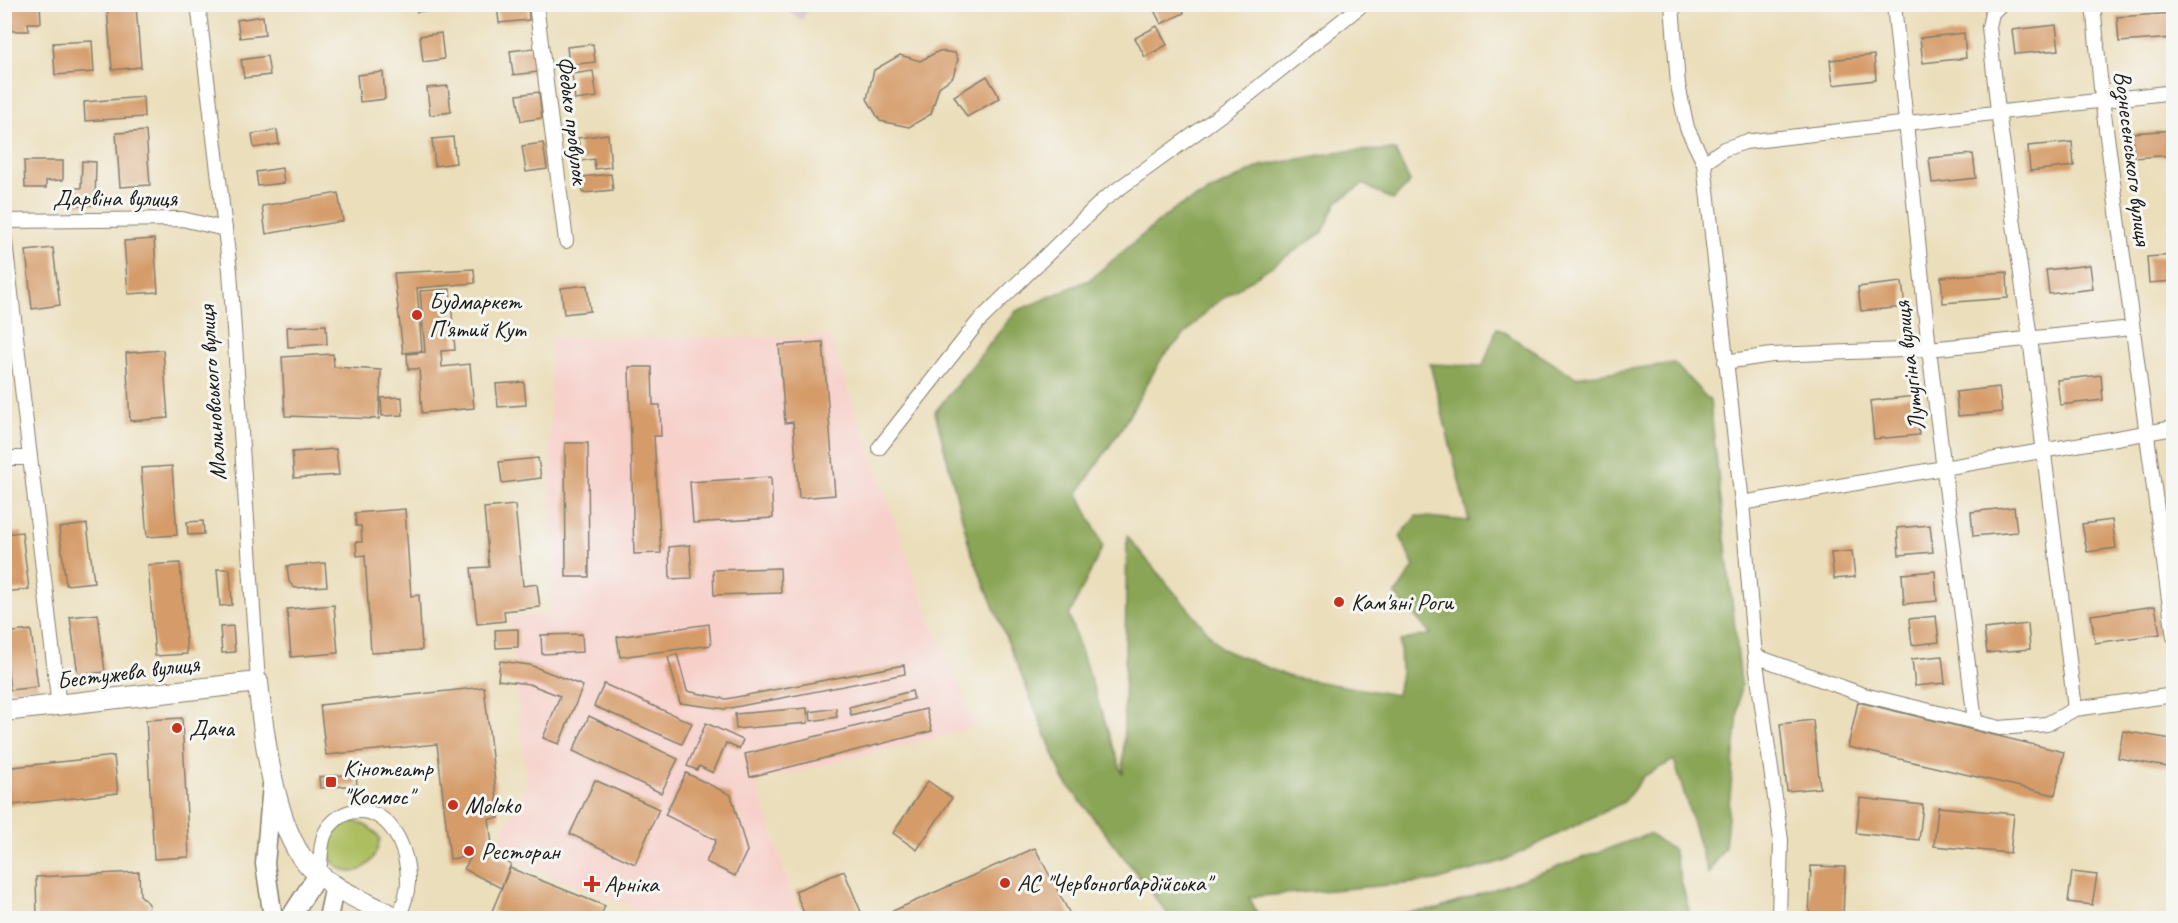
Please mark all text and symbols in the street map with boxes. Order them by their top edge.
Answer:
street label: Федько провулок [550,54,596,188]
street label: Вознесенського вулиця [2106,69,2159,248]
street label: Дарвіна вулиця [53,183,179,213]
place label: Будмаркет П'ятий Кут [429,286,527,344]
street label: Лутугіна вулиця [1886,298,1932,433]
street label: Малиновського вулиця [191,303,233,482]
marker: Будмаркет П'ятий Кут [410,308,424,322]
place label: Кам'яні Роги [1351,587,1455,617]
marker: Кам'яні Роги [1332,595,1346,609]
street label: Бестужева вулиця [55,648,202,696]
place label: Дача [189,713,235,743]
marker: Дача [170,721,184,735]
place label: Кінотеатр "Космос" [343,753,434,811]
marker: Кінотеатр "Космос" [324,775,338,789]
place label: Moloko [465,790,522,820]
marker: Moloko [446,798,460,812]
place label: Ресторан [481,836,562,866]
marker: Ресторан [462,844,476,858]
place label: АС "Червоногвардійська" [1017,868,1216,898]
place label: Арніка [604,869,660,899]
marker: АС "Червоногвардійська" [998,876,1012,890]
marker: Арніка [585,877,599,891]

